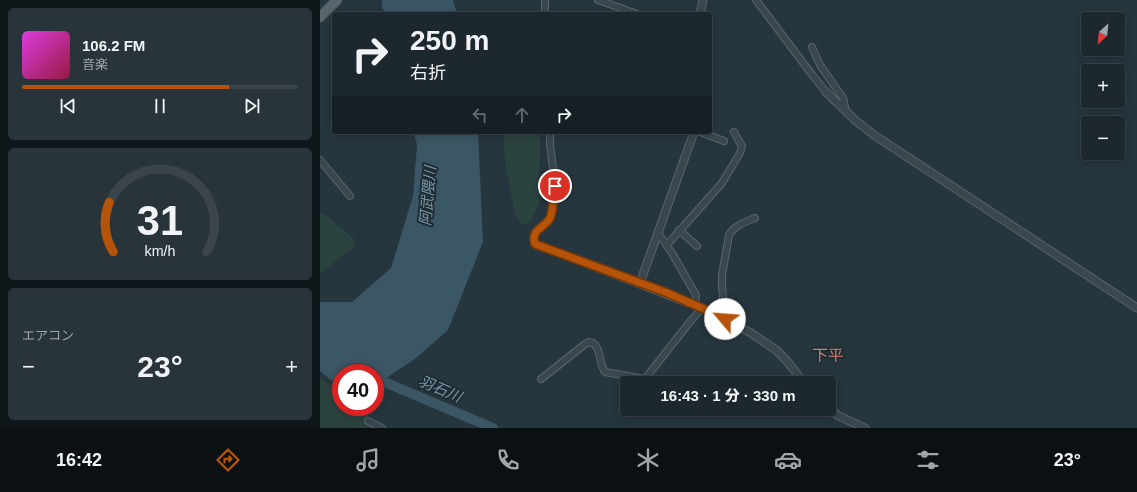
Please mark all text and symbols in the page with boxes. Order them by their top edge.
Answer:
north arrow [1081,12,1125,56]
map controls [1081,12,1125,160]
text: 250 m [410,25,489,56]
icon: right [344,28,396,80]
text: 106.2 FM [82,37,145,54]
text: 音楽 [82,57,108,72]
text: 右折 [410,63,446,83]
button: + [1081,64,1125,108]
icon: previous [57,95,79,117]
icon: pause [149,95,171,117]
icon: next [241,95,263,117]
icon: left [469,104,491,126]
icon: ahead [511,104,533,126]
icon: right [553,104,575,126]
button: − [1081,116,1125,160]
water label: 阿武隈川 [416,163,439,227]
pin [538,169,572,203]
icon: arrive [544,175,566,197]
text: 31 [137,197,183,244]
text: km/h [145,243,176,259]
position arrow [704,298,746,340]
text: エアコン [22,328,74,343]
district label: 下平 [812,347,844,364]
text: 23° [137,350,183,383]
text: − [22,354,35,379]
text: + [285,354,298,379]
speed limit sign: 40 [332,364,384,416]
water label: 羽石川 [416,372,466,406]
text: 16:43 · 1 分 · 330 m [660,387,796,404]
icon: directions [214,446,242,474]
icon: music [354,446,382,474]
icon: phone [494,446,522,474]
icon: climate [634,446,662,474]
icon: car [774,446,802,474]
icon: filters [914,446,942,474]
text: 16:42 [56,450,102,470]
text: 23° [1054,450,1081,470]

